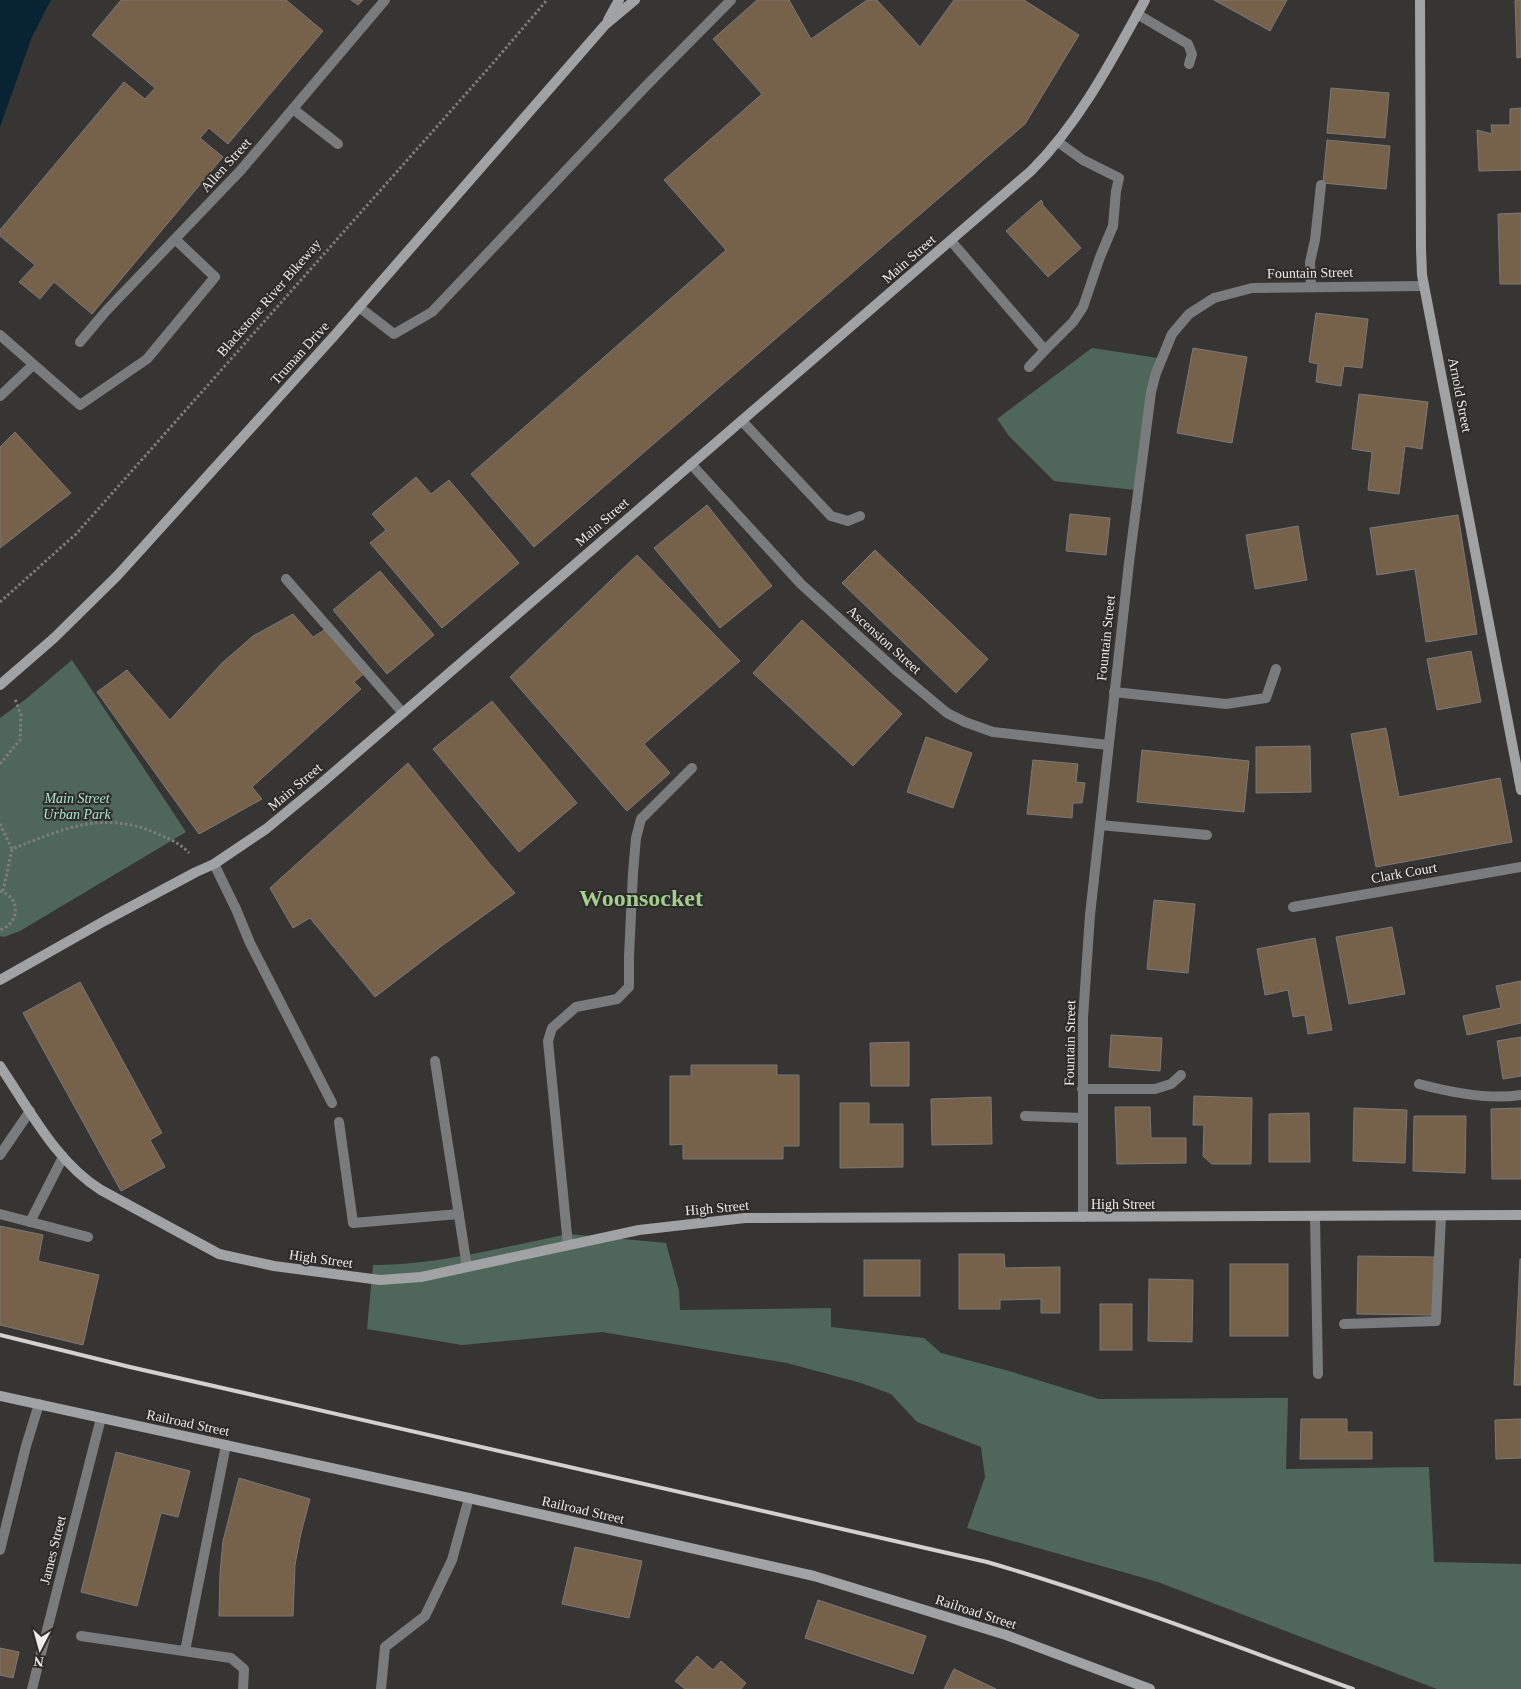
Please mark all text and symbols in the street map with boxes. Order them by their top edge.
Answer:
street label: Allen Street [198,135,254,195]
street label: Main Street [879,232,939,286]
street label: Blackstone River Bikeway [214,236,324,360]
street label: Fountain Street [1267,265,1353,281]
street label: Truman Drive [268,319,332,387]
street label: Arnold Street [1445,356,1475,434]
street label: Main Street [572,495,632,549]
street label: Fountain Street [1094,594,1118,682]
street label: Ascension Street [844,603,924,677]
street label: Main Street [265,760,325,814]
park label: Main Street Urban Park [43,791,111,822]
street label: Clark Court [1370,860,1438,886]
district label: Woonsocket [579,885,703,911]
street label: Fountain Street [1062,1000,1078,1086]
street label: High Street [1091,1197,1155,1212]
street label: High Street [684,1198,750,1218]
street label: High Street [288,1247,354,1271]
street label: Railroad Street [145,1407,231,1439]
street label: Railroad Street [540,1493,626,1527]
street label: James Street [37,1514,69,1586]
street label: Railroad Street [934,1592,1019,1632]
north arrow [15,1624,65,1674]
text: N [33,1653,45,1669]

